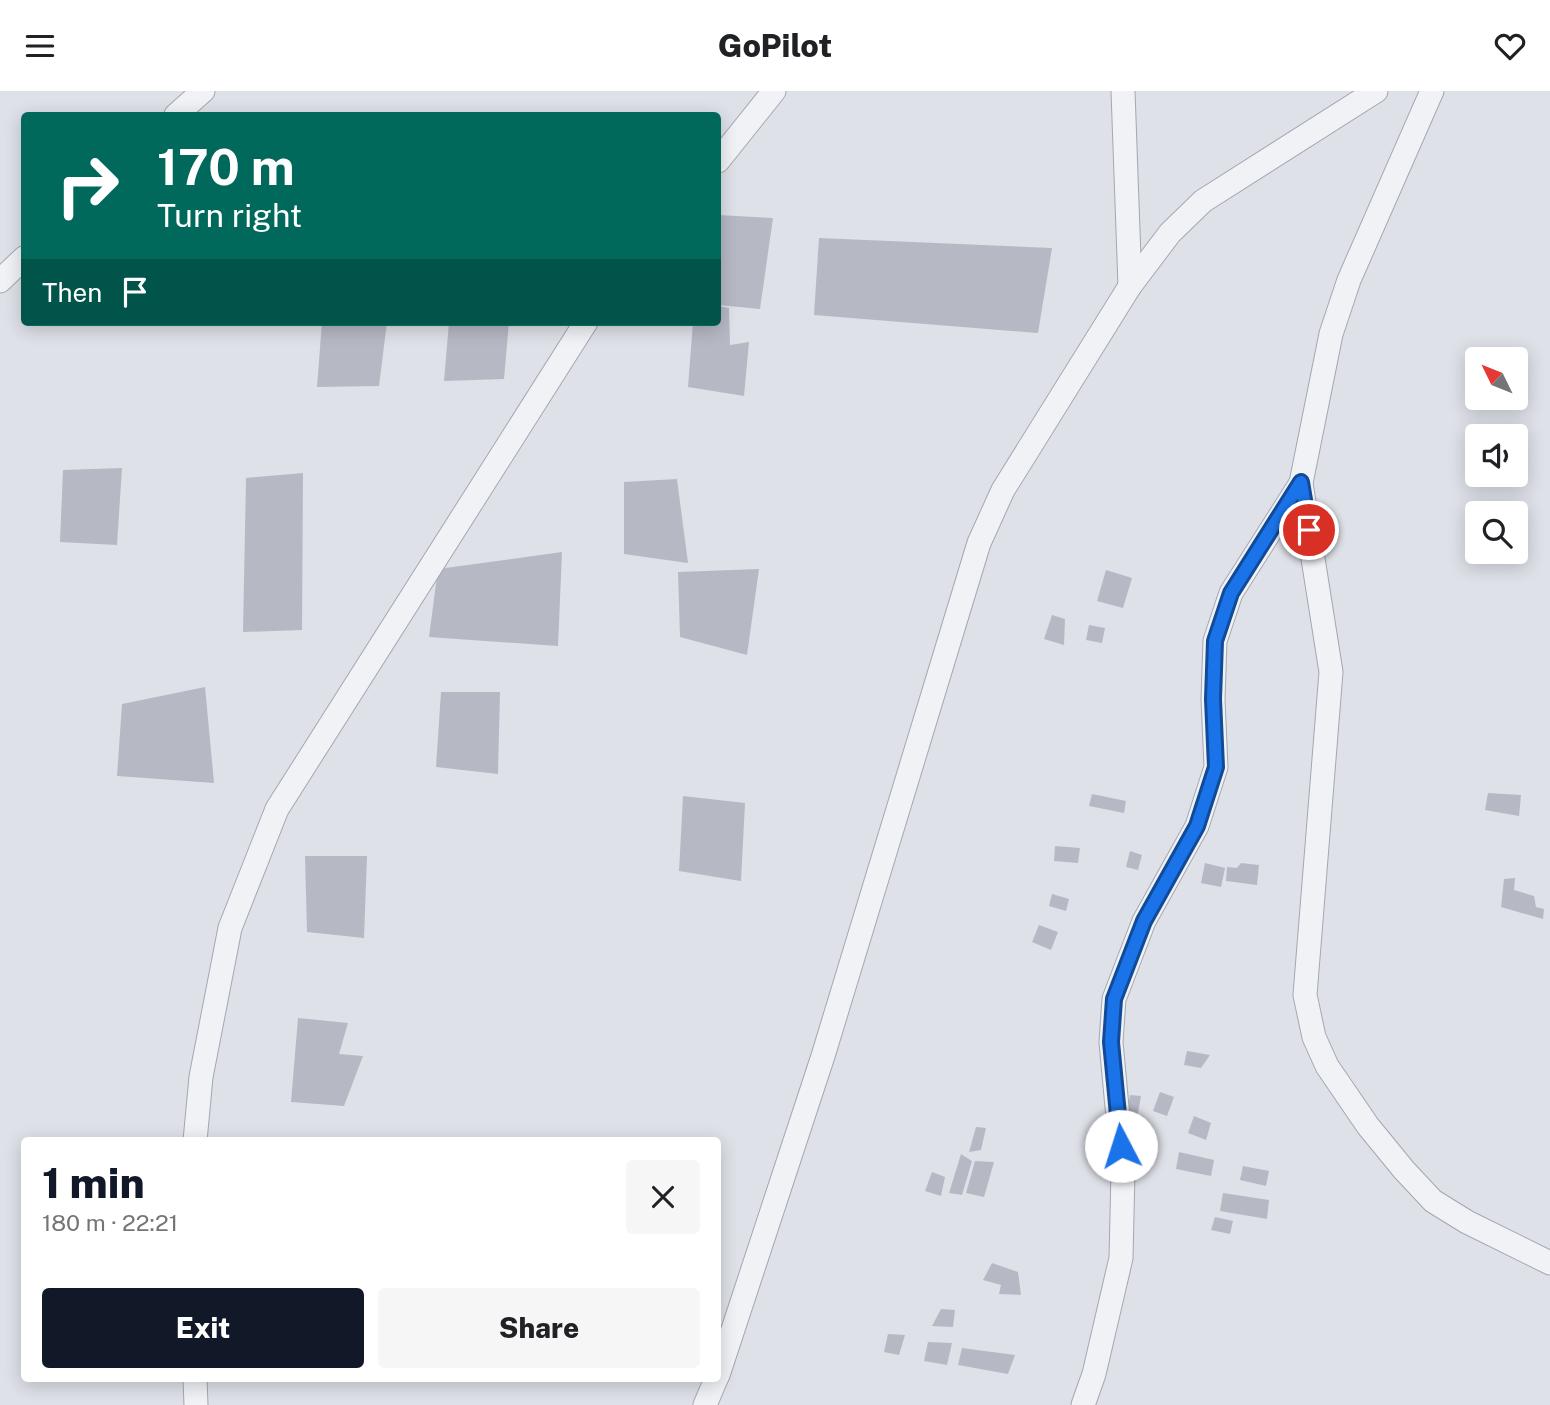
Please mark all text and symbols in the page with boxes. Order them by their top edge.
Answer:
icon: menu [21,27,59,65]
text: GoPilot [718,27,832,64]
icon: heart [1491,27,1529,65]
text: 170 m [157,138,295,196]
icon: right [42,140,133,231]
text: Turn right [157,197,302,234]
icon: arrive [116,273,154,311]
text: Then [42,277,102,308]
north arrow [1465,347,1528,409]
map controls [1465,347,1528,564]
button: sound [1465,424,1528,487]
pin [1279,500,1339,560]
button: search [1465,501,1528,564]
icon: arrive [1290,511,1328,549]
position arrow [1084,1109,1158,1183]
text: 1 min [42,1158,145,1207]
button: close [626,1160,700,1234]
text: 180 m · 22:21 [42,1209,178,1236]
button: Exit [42,1288,364,1368]
button: Share [378,1288,700,1368]

